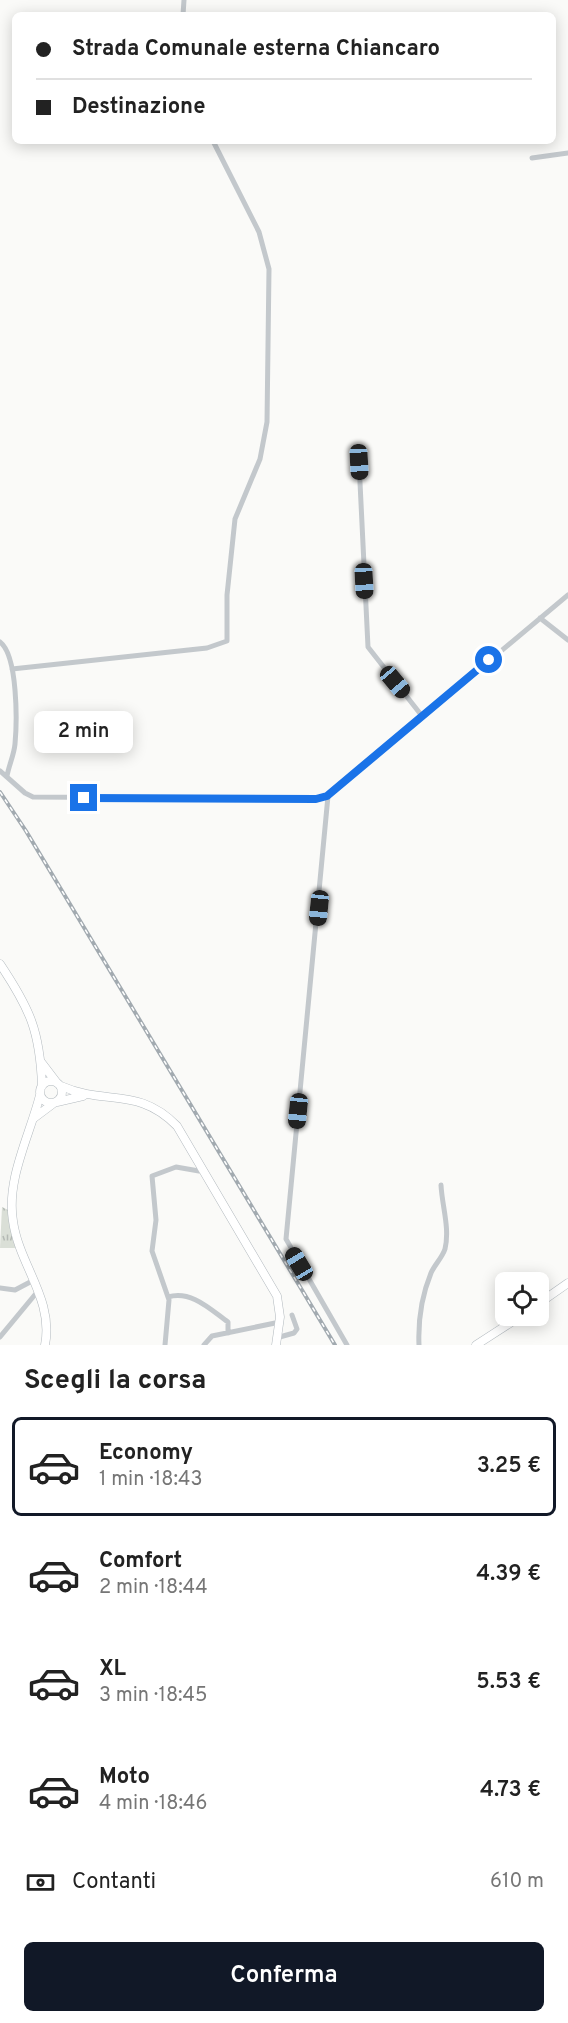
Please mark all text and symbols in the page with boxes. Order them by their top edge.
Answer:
text: Strada Comunale esterna Chiancaro [72,36,440,63]
text: Destinazione [72,94,205,121]
car [349,444,369,480]
car [354,563,374,599]
route start [475,646,502,673]
car [377,662,413,702]
callout: 2 min [34,711,134,753]
text: 2 min [58,719,109,745]
route end [70,784,97,811]
car [308,889,330,927]
car [287,1092,309,1130]
car [282,1244,316,1284]
map controls [495,1272,549,1326]
button: locate [495,1272,549,1326]
text: Scegli la corsa [24,1364,206,1398]
icon: car [27,1440,81,1494]
text: Economy [99,1440,193,1467]
text: 3.25 € [477,1453,541,1480]
text: 1 min · 18:43 [99,1467,202,1493]
icon: car [27,1548,81,1602]
text: Comfort [99,1548,182,1575]
text: 4.39 € [476,1561,541,1588]
text: 2 min · 18:44 [99,1575,208,1601]
icon: car [27,1656,81,1710]
text: XL [99,1656,126,1683]
text: 5.53 € [476,1669,541,1696]
text: 3 min · 18:45 [99,1683,207,1709]
icon: car [27,1764,81,1818]
text: Moto [99,1764,150,1791]
text: 4.73 € [480,1777,541,1804]
text: 4 min · 18:46 [99,1791,207,1817]
icon: cash [24,1866,57,1899]
text: Contanti [72,1869,156,1896]
text: 610 m [490,1869,544,1895]
button: Conferma [24,1942,544,2011]

